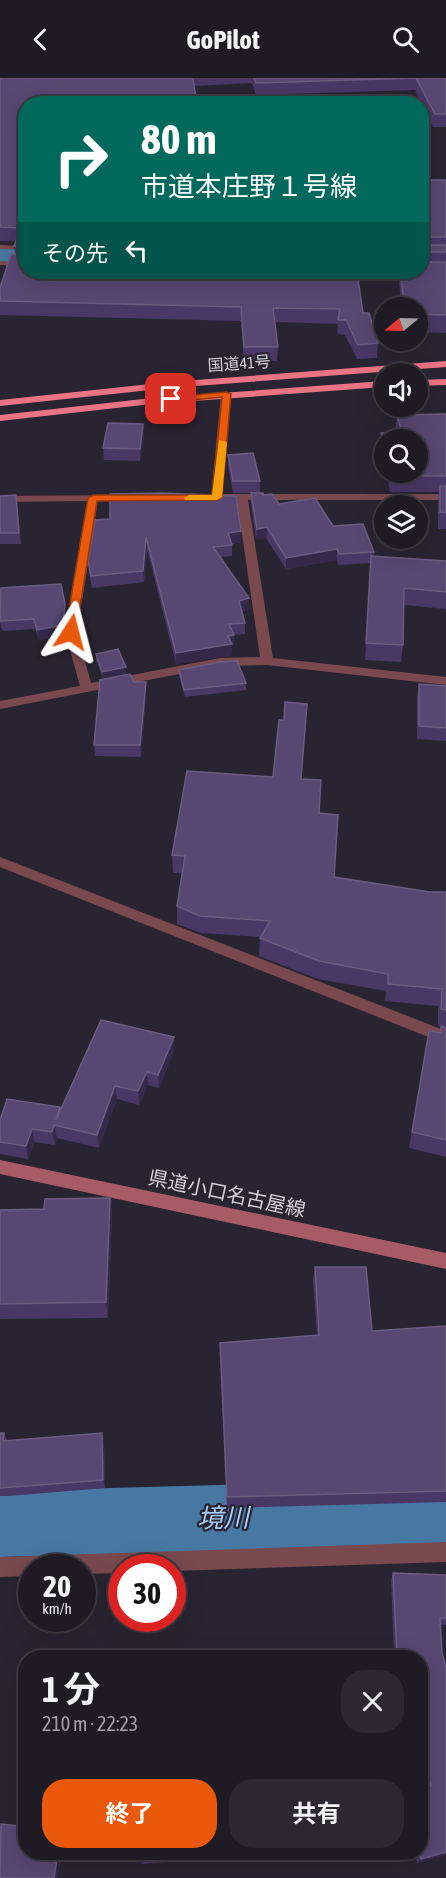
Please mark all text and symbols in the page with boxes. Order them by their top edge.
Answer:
icon: back [24,23,57,56]
icon: search [389,23,422,56]
text: GoPilot [186,24,260,55]
text: 80 m [141,115,216,163]
icon: right [42,120,120,198]
text: 市道本庄野１号線 [141,171,357,202]
icon: left [120,234,153,267]
text: その先 [42,240,108,266]
north arrow [374,297,428,351]
map controls [374,297,428,549]
street label: 国道41号 [207,352,271,374]
button: sound [374,363,428,417]
pin [145,373,196,424]
icon: arrive [154,382,187,415]
button: search [374,429,428,483]
button: layers [374,495,428,549]
position arrow [39,600,103,664]
street label: 県道小口名古屋線 [146,1165,308,1221]
water label: 境川 [197,1502,252,1533]
speed limit sign: 30 [108,1554,186,1632]
text: 20 [43,1569,71,1603]
text: km/h [42,1600,72,1617]
text: 1 分 [42,1668,100,1710]
button: close [341,1670,404,1733]
text: 210 m · 22:23 [42,1712,138,1735]
button: 終了 [42,1779,217,1848]
button: 共有 [229,1779,404,1848]

